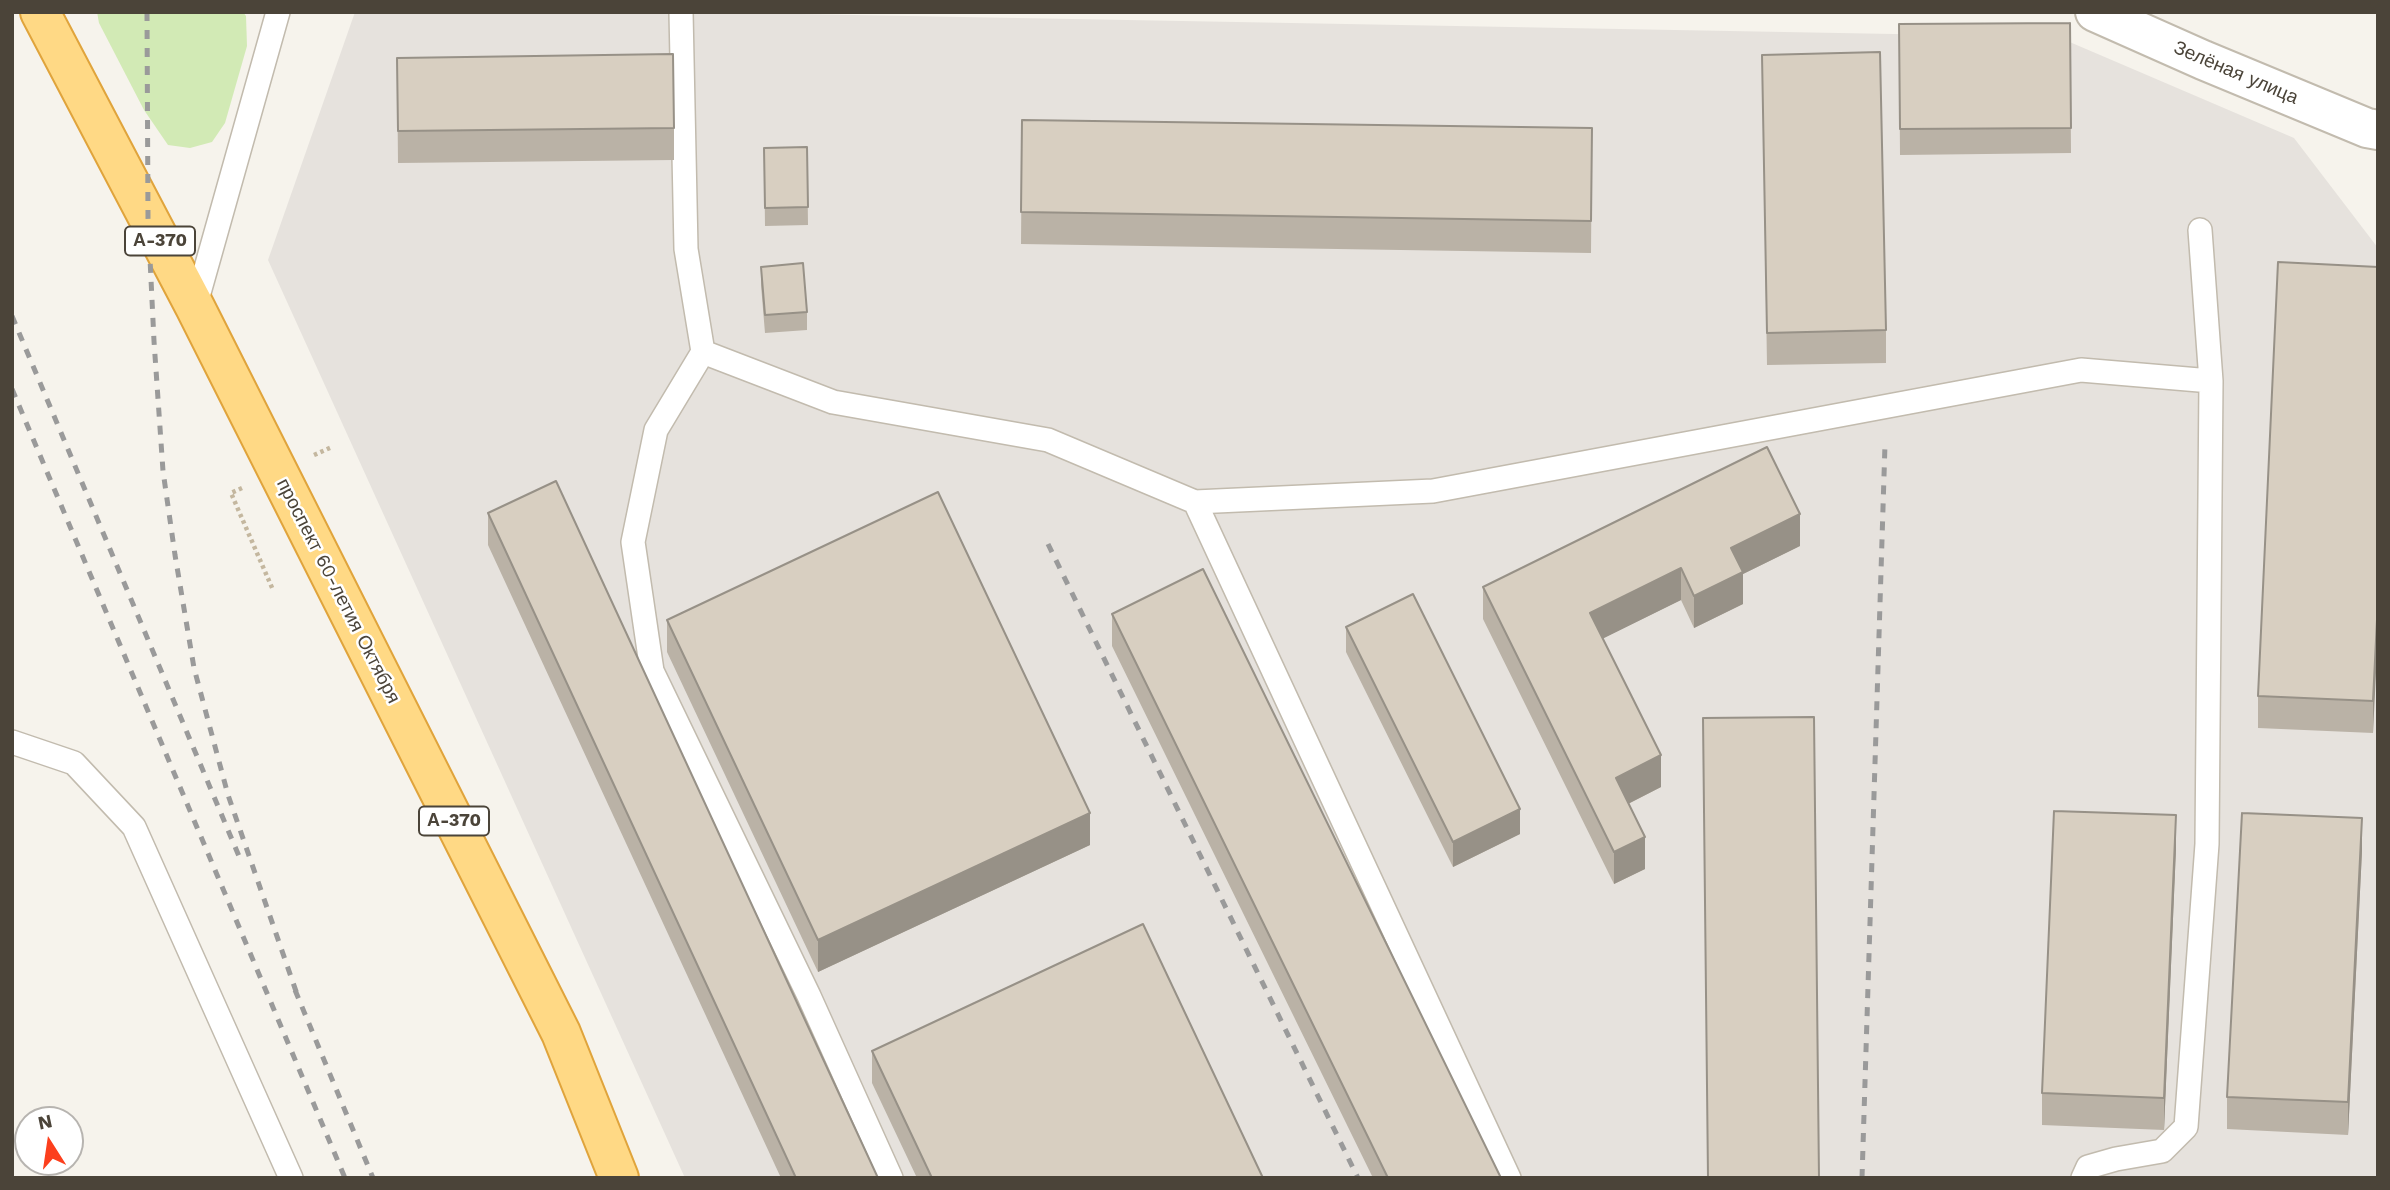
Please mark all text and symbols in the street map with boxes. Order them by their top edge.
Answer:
street label: Зелёная улица [2170,36,2302,110]
road number: А-370 [125,227,195,256]
street label: проспект 60-летия Октября [271,475,405,707]
road number: А-370 [419,806,489,836]
north arrow [14,1106,84,1176]
text: N [36,1109,54,1135]

